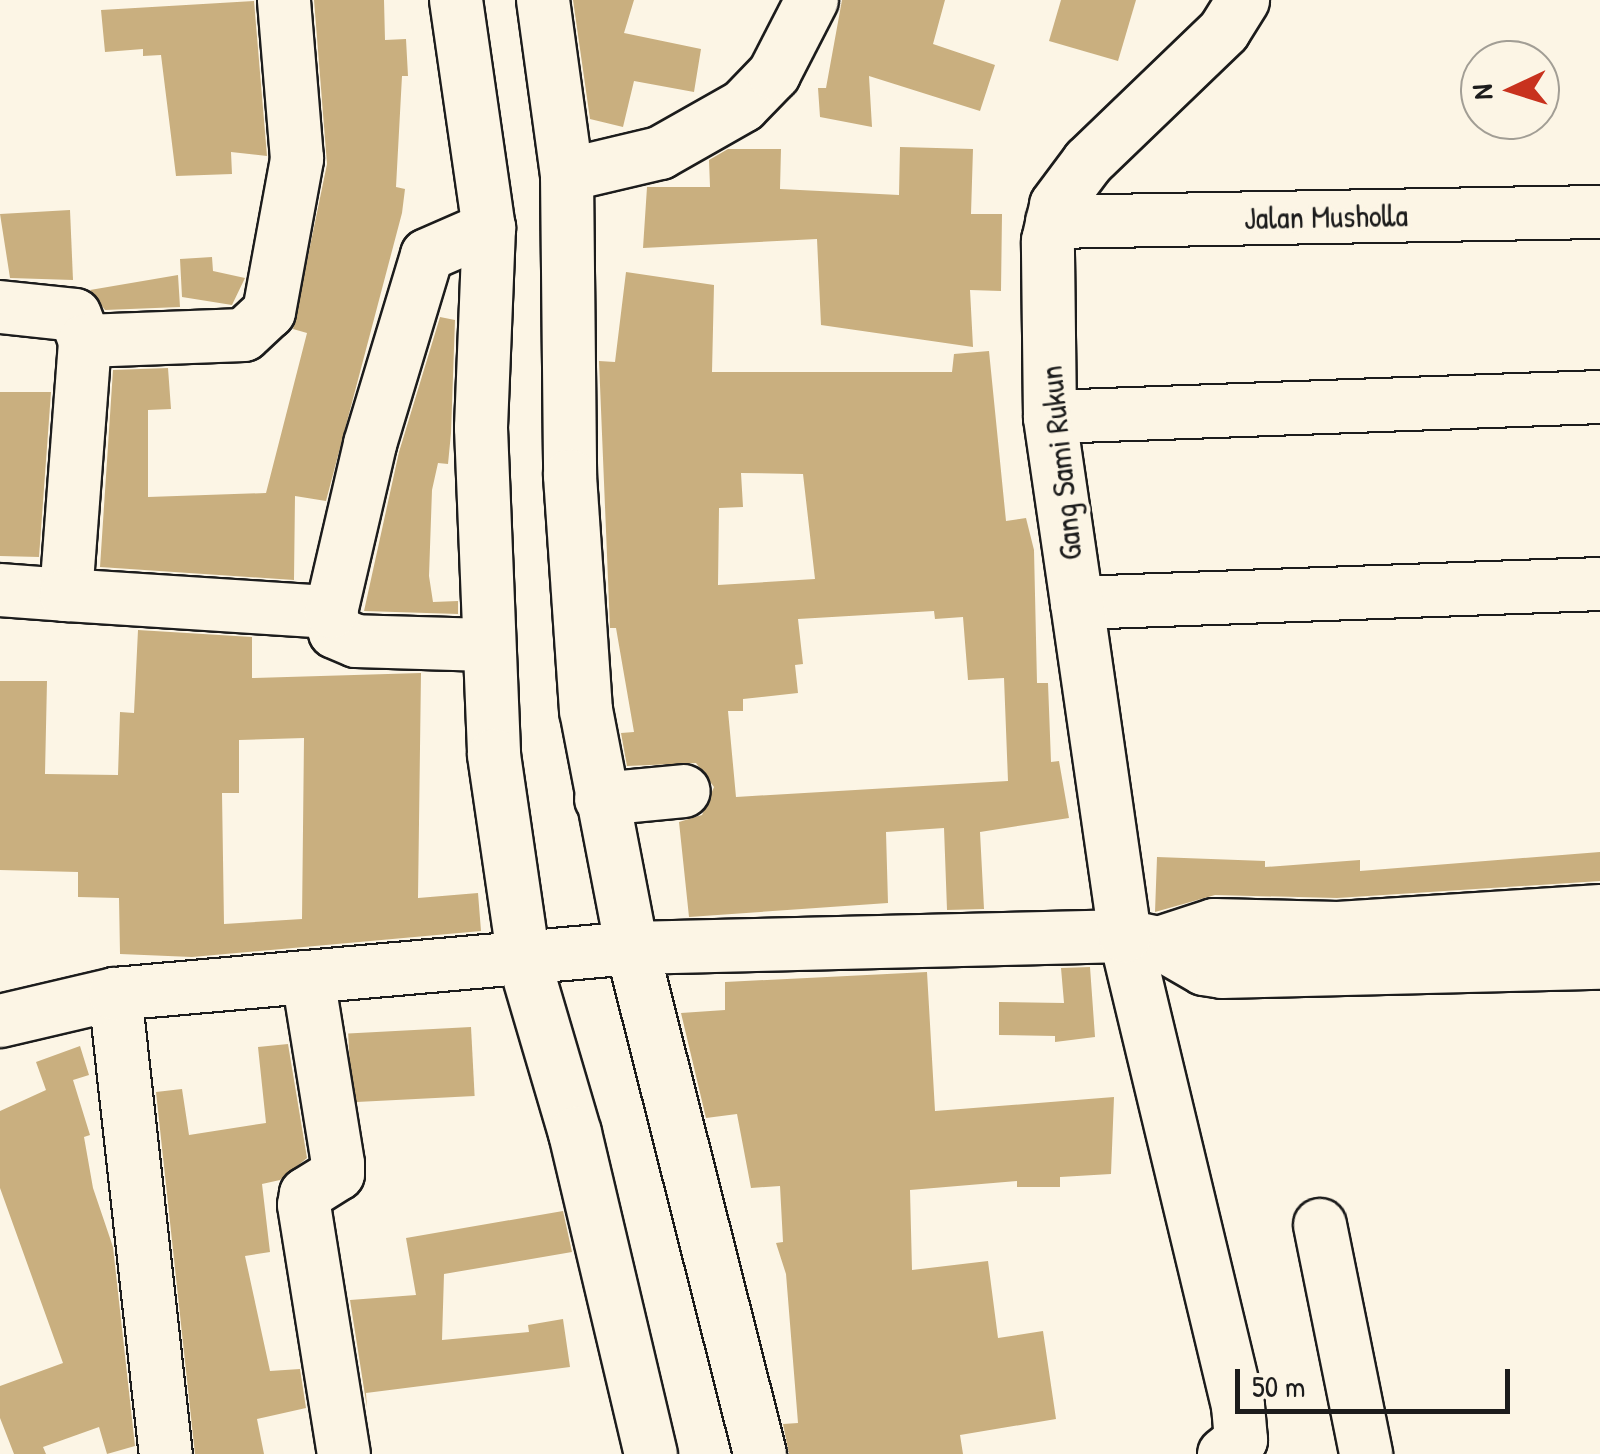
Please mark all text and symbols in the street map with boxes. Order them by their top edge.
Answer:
north arrow [1460,40,1560,140]
text: N [1463,83,1502,101]
street label: Jalan Musholla [1244,196,1408,238]
street label: Gang Sami Rukun [1032,364,1090,562]
scale bar [1240,1349,1515,1411]
text: 50 m [1252,1366,1305,1406]

